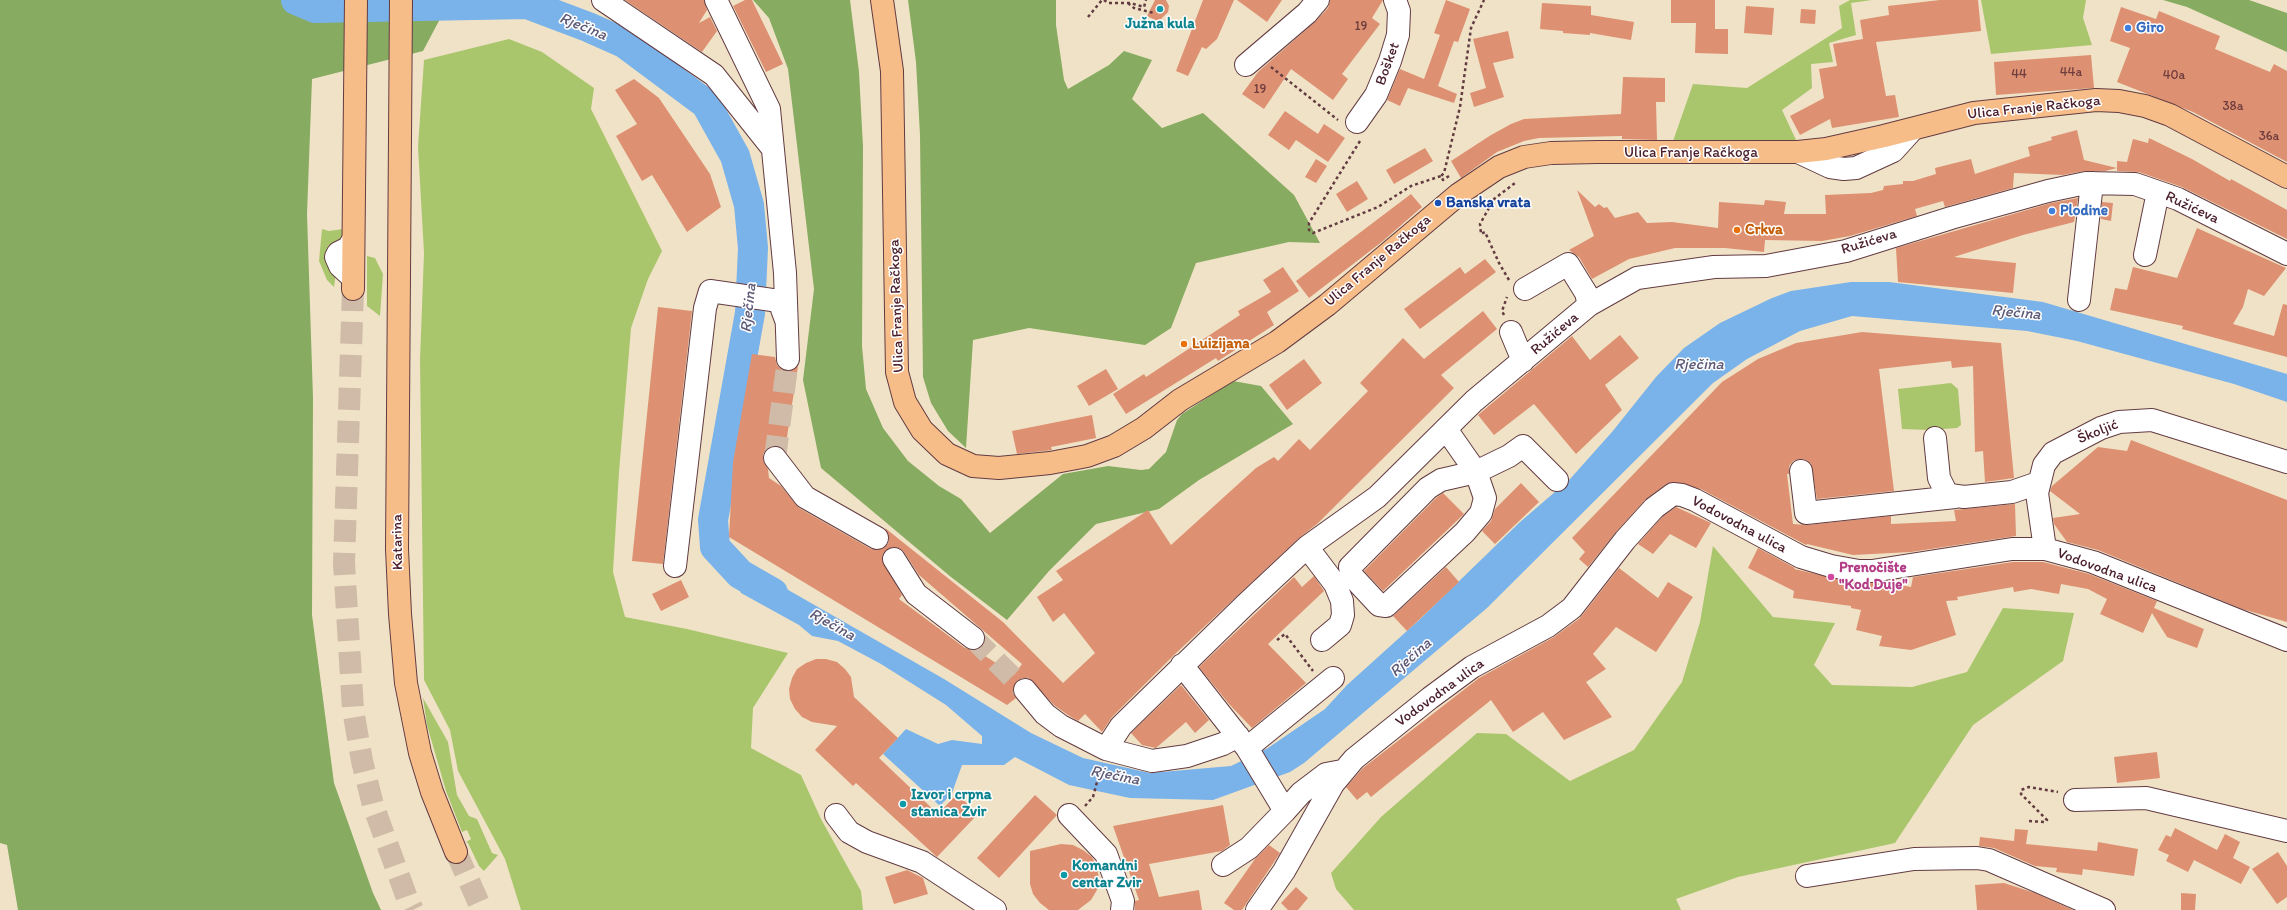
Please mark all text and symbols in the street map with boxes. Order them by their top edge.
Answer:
marker: Južna kula [1155,4,1165,14]
water label: Rječina [556,9,610,45]
place label: Južna kula [1125,15,1195,33]
house number: 19 [1355,19,1367,35]
place label: Giro [2136,19,2164,37]
marker: Giro [2123,23,2133,33]
street label: Bošket [1372,40,1404,88]
house number: 44a [2060,65,2082,81]
house number: 44 [2011,67,2027,83]
house number: 40a [2163,68,2185,84]
house number: 19 [1254,82,1266,98]
street label: Ulica Franje Račkoga [1967,92,2101,124]
house number: 38a [2223,99,2243,115]
house number: 36a [2259,129,2279,145]
street label: Ulica Franje Račkoga [1624,144,1758,162]
street label: Ružićeva [2162,188,2222,228]
place label: Banska vrata [1446,194,1531,212]
marker: Banska vrata [1433,198,1443,208]
place label: Plodine [2060,202,2108,220]
marker: Plodine [2047,206,2057,216]
street label: Ulica Franje Račkoga [1321,211,1435,311]
place label: Crkva [1745,221,1783,239]
marker: Crkva [1732,225,1742,235]
street label: Ružićeva [1839,225,1899,259]
street label: Ulica Franje Račkoga [886,239,908,373]
water label: Rječina [737,282,761,334]
water label: Rječina [1990,301,2042,325]
street label: Ružićeva [1527,309,1583,359]
place label: Luizijana [1192,335,1250,353]
marker: Luizijana [1179,339,1189,349]
water label: Rječina [1674,355,1724,375]
street label: Školjić [2075,416,2121,448]
street label: Vodovodna ulica [1688,492,1790,558]
street label: Katarina [389,514,407,570]
street label: Vodovodna ulica [2055,545,2159,597]
place label: Prenočište "Kod Duje" [1839,559,1908,594]
marker: Prenočište "Kod Duje" [1826,572,1836,582]
water label: Rječina [806,605,858,645]
water label: Rječina [1386,634,1436,682]
street label: Vodovodna ulica [1392,655,1488,731]
water label: Rječina [1089,762,1141,790]
place label: Izvor i crpna stanica Zvir [911,786,992,821]
marker: Izvor i crpna stanica Zvir [898,799,908,809]
place label: Komandni centar Zvir [1072,857,1141,892]
marker: Komandni centar Zvir [1059,870,1069,880]

